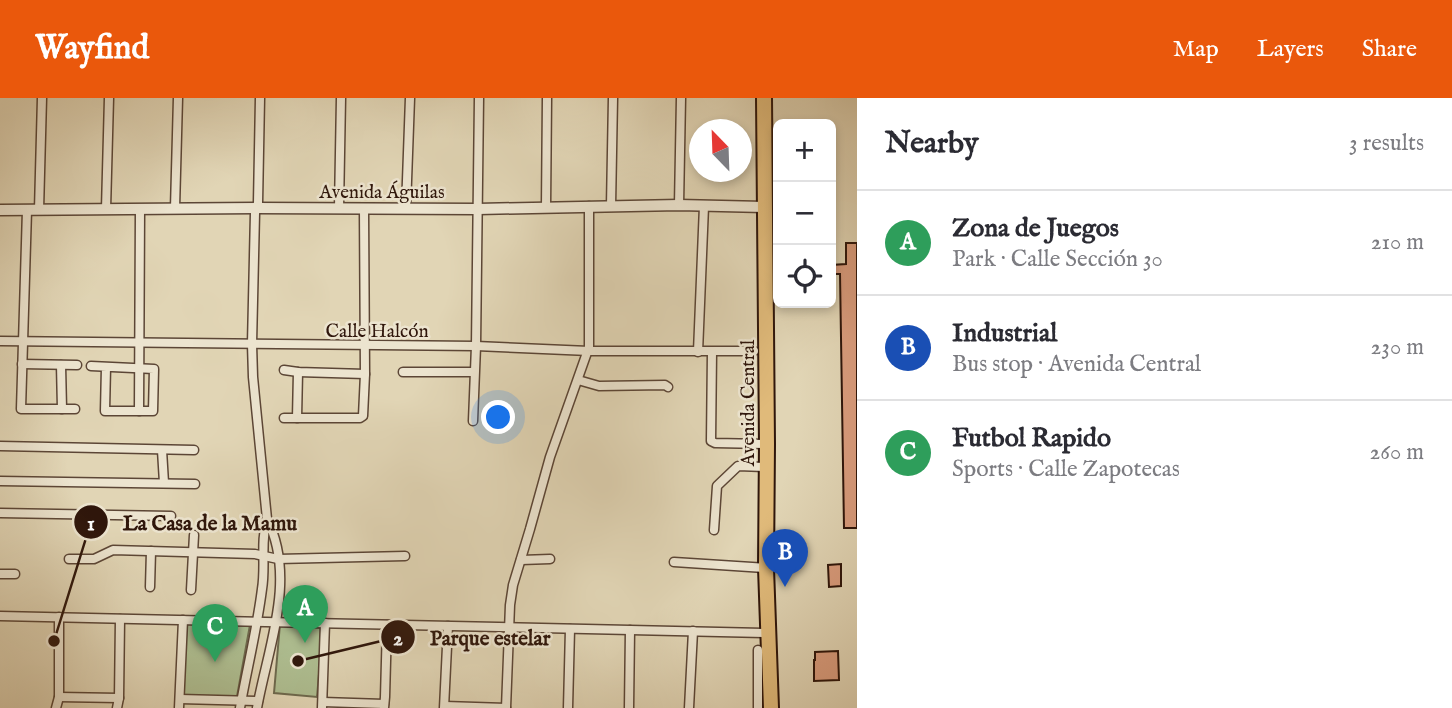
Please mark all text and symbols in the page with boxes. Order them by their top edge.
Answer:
text: Wayfind [35,28,149,70]
text: Map [1173,34,1219,65]
text: Layers [1257,34,1324,65]
text: Share [1362,34,1417,65]
north arrow [689,119,752,182]
map controls [773,119,836,308]
button: + [773,119,836,182]
text: Nearby [885,125,978,163]
text: 3 results [1349,129,1424,158]
street label: Avenida Águilas [318,180,445,205]
button: − [773,182,836,245]
text: Zona de Juegos [952,212,1119,245]
text: A [900,228,916,257]
text: 210 m [1371,228,1424,257]
button: locate [773,245,836,308]
text: Park · Calle Sección 30 [952,245,1163,274]
text: Industrial [952,317,1057,350]
street label: Calle Halcón [325,320,429,344]
text: B [900,333,916,362]
text: 230 m [1371,333,1424,362]
street label: Avenida Central [737,339,761,467]
text: Bus stop · Avenida Central [952,350,1201,379]
your location [481,400,515,434]
text: Futbol Rapido [952,422,1111,455]
text: C [900,438,916,467]
text: 260 m [1369,438,1424,467]
text: Sports · Calle Zapotecas [952,455,1180,484]
callout: La Casa de la Mamu [73,501,311,543]
text: 1 [87,511,95,538]
text: La Casa de la Mamu [123,511,297,538]
pin: B [762,529,808,587]
pin: A [282,585,328,643]
pin: C [192,604,238,662]
callout: Parque estelar [380,616,564,658]
text: 2 [393,626,403,653]
text: Parque estelar [430,626,551,653]

